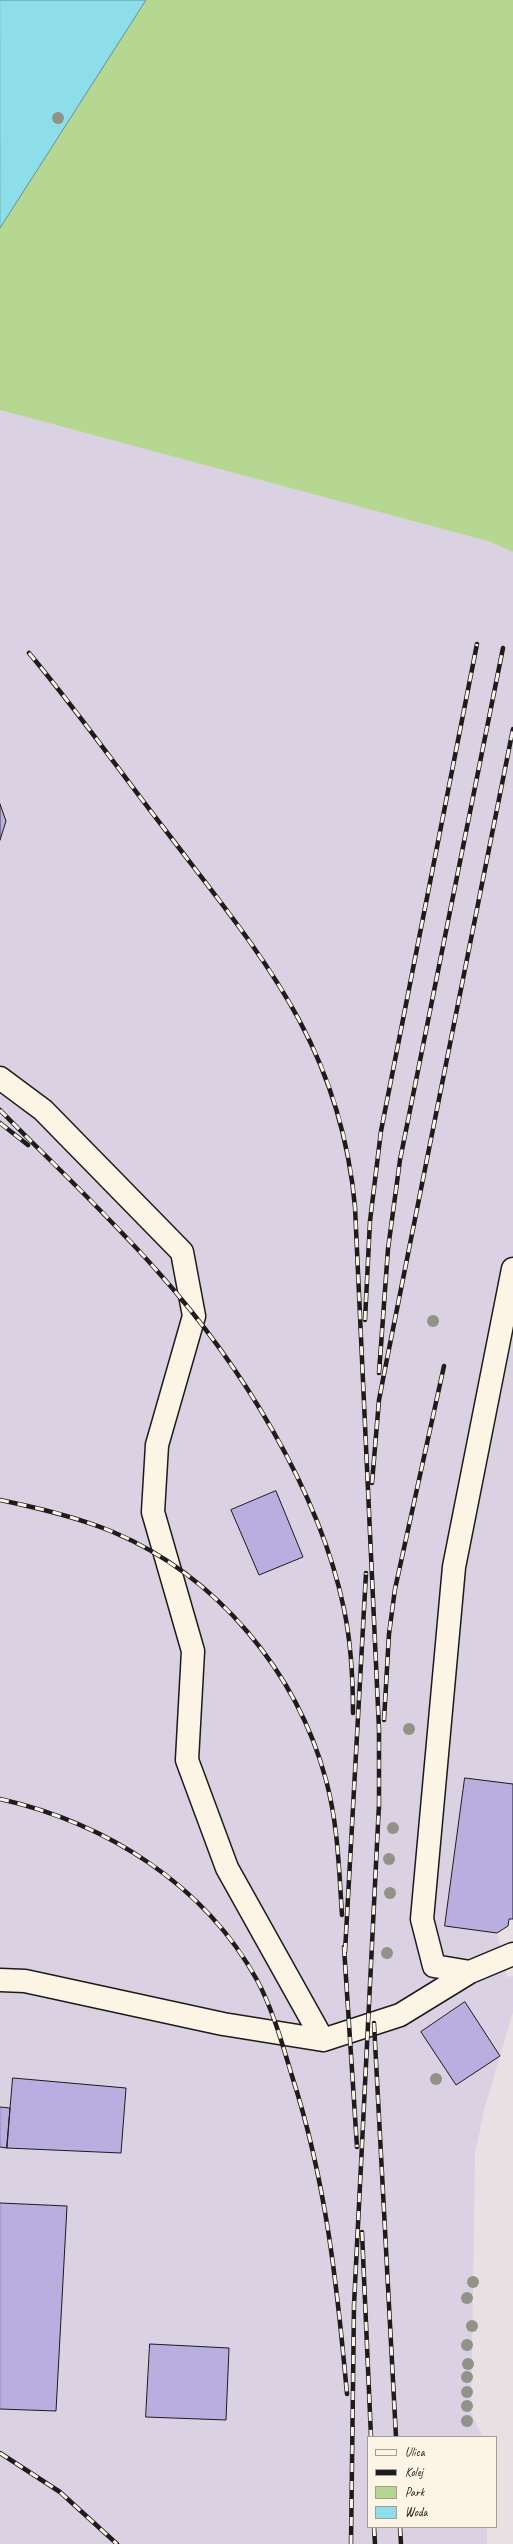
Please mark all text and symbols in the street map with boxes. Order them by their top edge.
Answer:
legend [367,2436,497,2528]
text: Ulica [405,2444,424,2460]
text: Kolej [405,2464,423,2480]
text: Park [405,2484,424,2500]
text: Woda [405,2504,427,2520]

